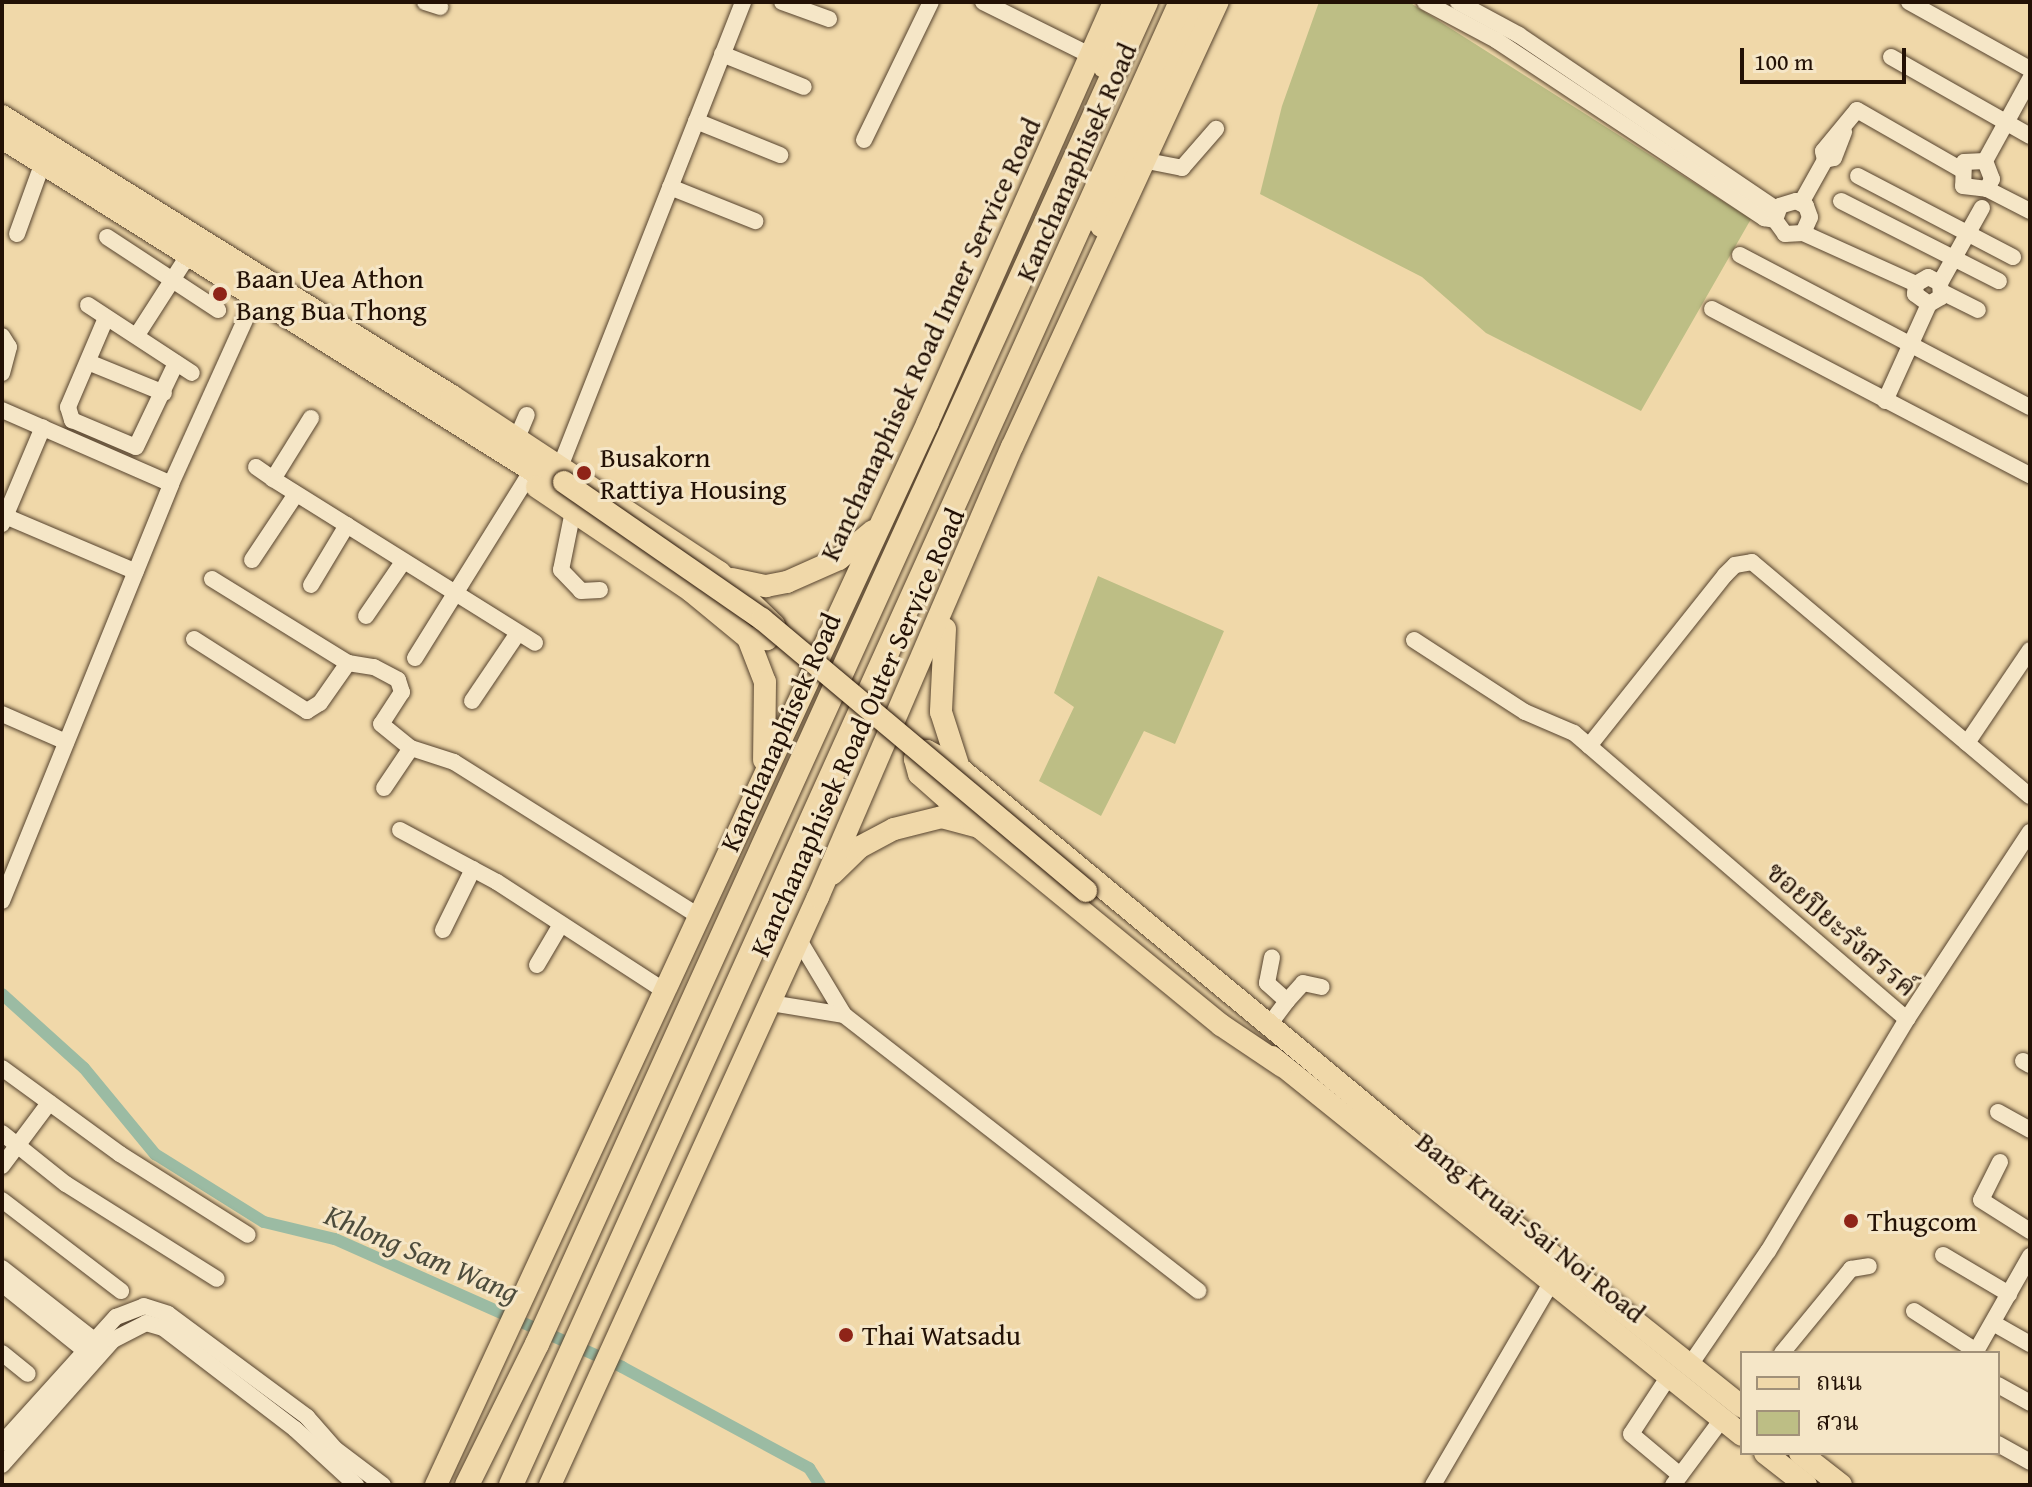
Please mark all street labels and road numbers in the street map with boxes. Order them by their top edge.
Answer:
street label: Kanchanaphisek Road [1008,38,1144,286]
street label: Kanchanaphisek Road Inner Service Road [812,112,1048,566]
street label: Kanchanaphisek Road Outer Service Road [743,503,971,961]
street label: Kanchanaphisek Road [712,608,848,856]
street label: ซอยปิยะรังสรรค์ [1760,854,1924,1004]
street label: Bang Kruai-Sai Noi Road [1410,1124,1652,1330]

